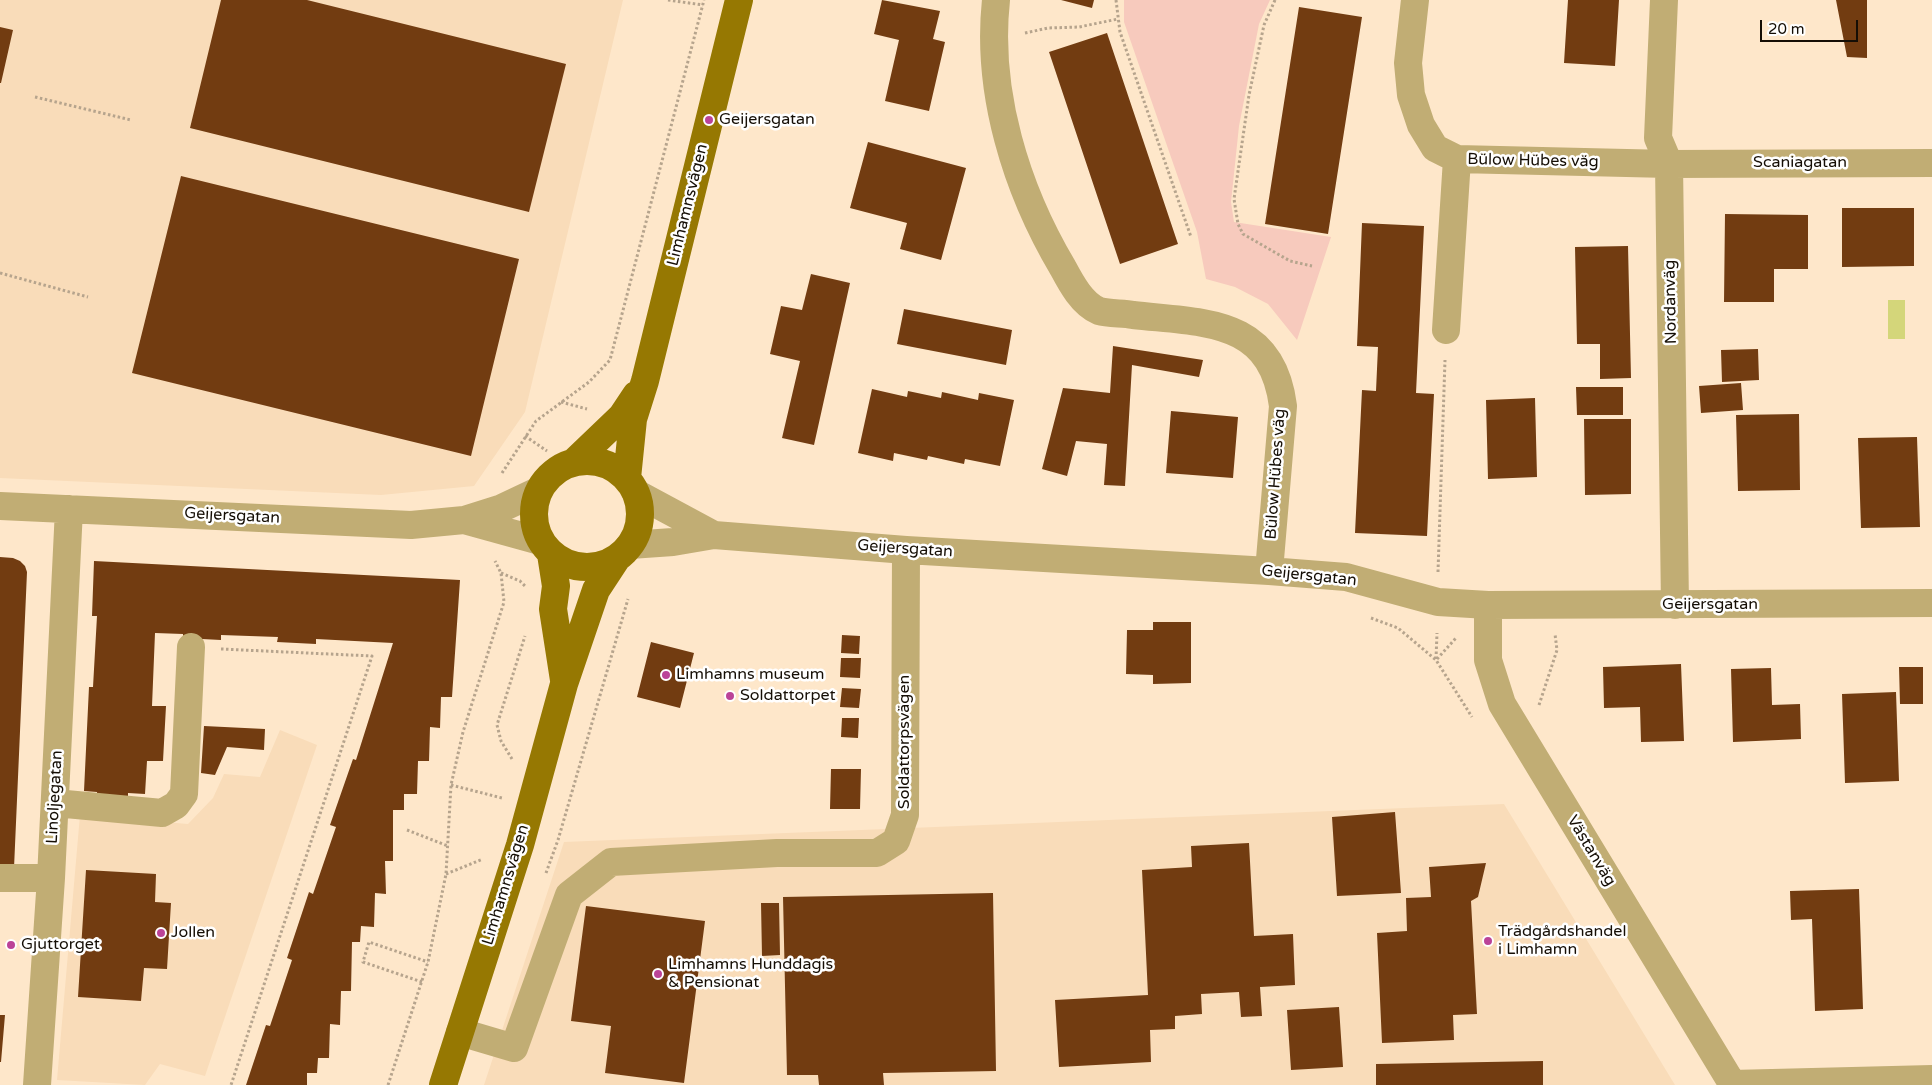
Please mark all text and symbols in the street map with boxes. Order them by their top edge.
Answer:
scale bar [1762,10,1860,42]
text: 20 m [1768,20,1805,38]
place label: Geijersgatan [719,110,815,130]
marker: Geijersgatan [703,114,715,126]
street label: Limhamnsvägen [664,142,712,268]
street label: Bülow Hübes väg [1467,150,1599,172]
street label: Scaniagatan [1753,153,1847,173]
street label: Nordanväg [1661,260,1681,344]
street label: Bülow Hübes väg [1262,408,1290,540]
street label: Geijersgatan [184,504,280,528]
street label: Geijersgatan [857,536,953,562]
street label: Geijersgatan [1260,561,1358,591]
street label: Geijersgatan [1662,595,1758,615]
place label: Limhamns museum [676,665,824,685]
marker: Limhamns museum [660,669,672,681]
street label: Soldattorpsvägen [895,675,915,809]
place label: Soldattorpet [740,686,836,706]
marker: Soldattorpet [724,690,736,702]
street label: Linoljegatan [43,750,67,844]
street label: Västanväg [1562,812,1620,890]
street label: Limhamnsvägen [479,822,533,948]
place label: Trädgårdshandel i Limhamn [1498,922,1626,960]
place label: Jollen [171,923,215,943]
marker: Jollen [155,927,167,939]
place label: Gjuttorget [21,935,100,955]
marker: Trädgårdshandel i Limhamn [1482,935,1494,947]
marker: Gjuttorget [5,939,17,951]
place label: Limhamns Hunddagis & Pensionat [668,955,833,993]
marker: Limhamns Hunddagis & Pensionat [652,968,664,980]

